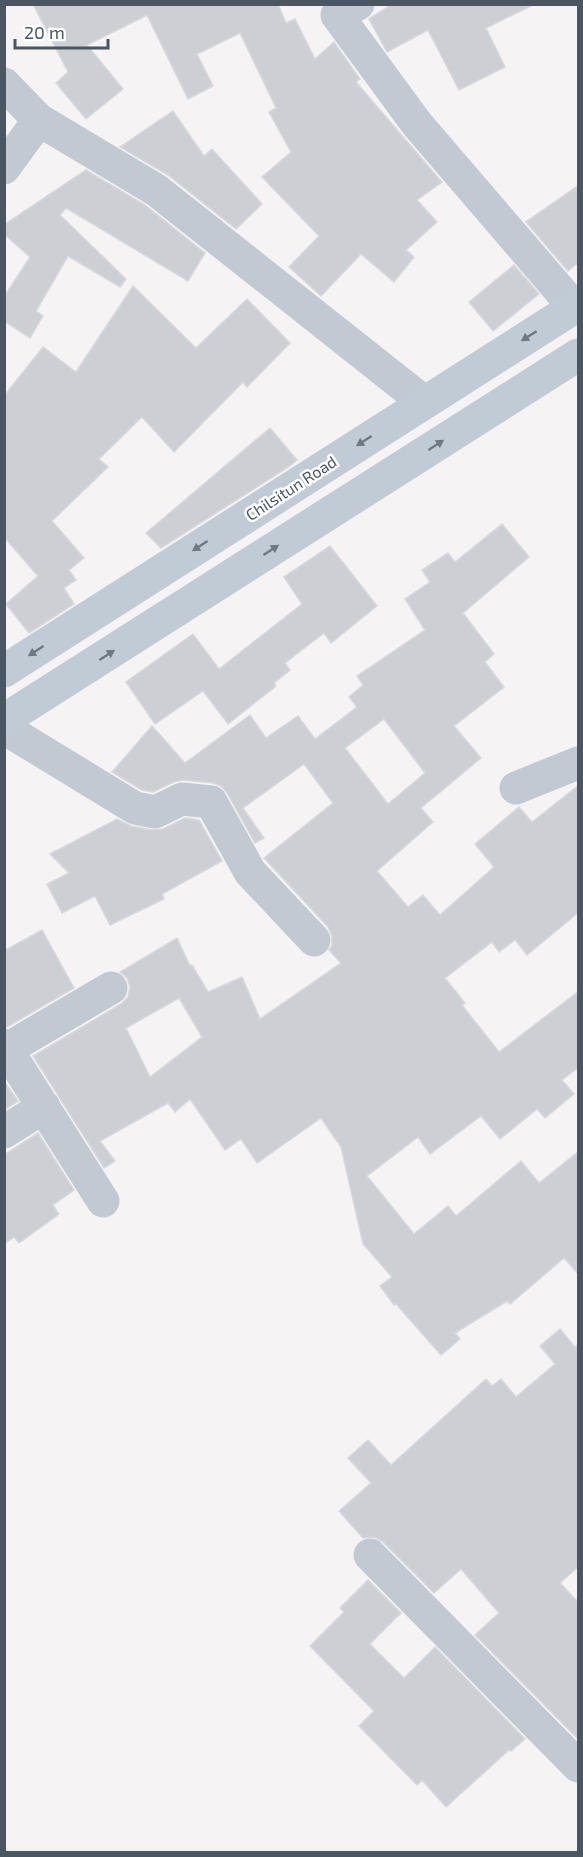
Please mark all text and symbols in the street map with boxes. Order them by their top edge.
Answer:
scale bar [15,12,108,50]
text: 20 m [24,21,65,43]
one-way arrow [521,331,537,342]
one-way arrow [356,435,372,446]
one-way arrow [428,440,444,451]
street label: Chilsitun Road [242,451,340,524]
one-way arrow [192,540,208,551]
one-way arrow [263,545,280,556]
one-way arrow [28,645,44,656]
one-way arrow [99,650,115,661]

